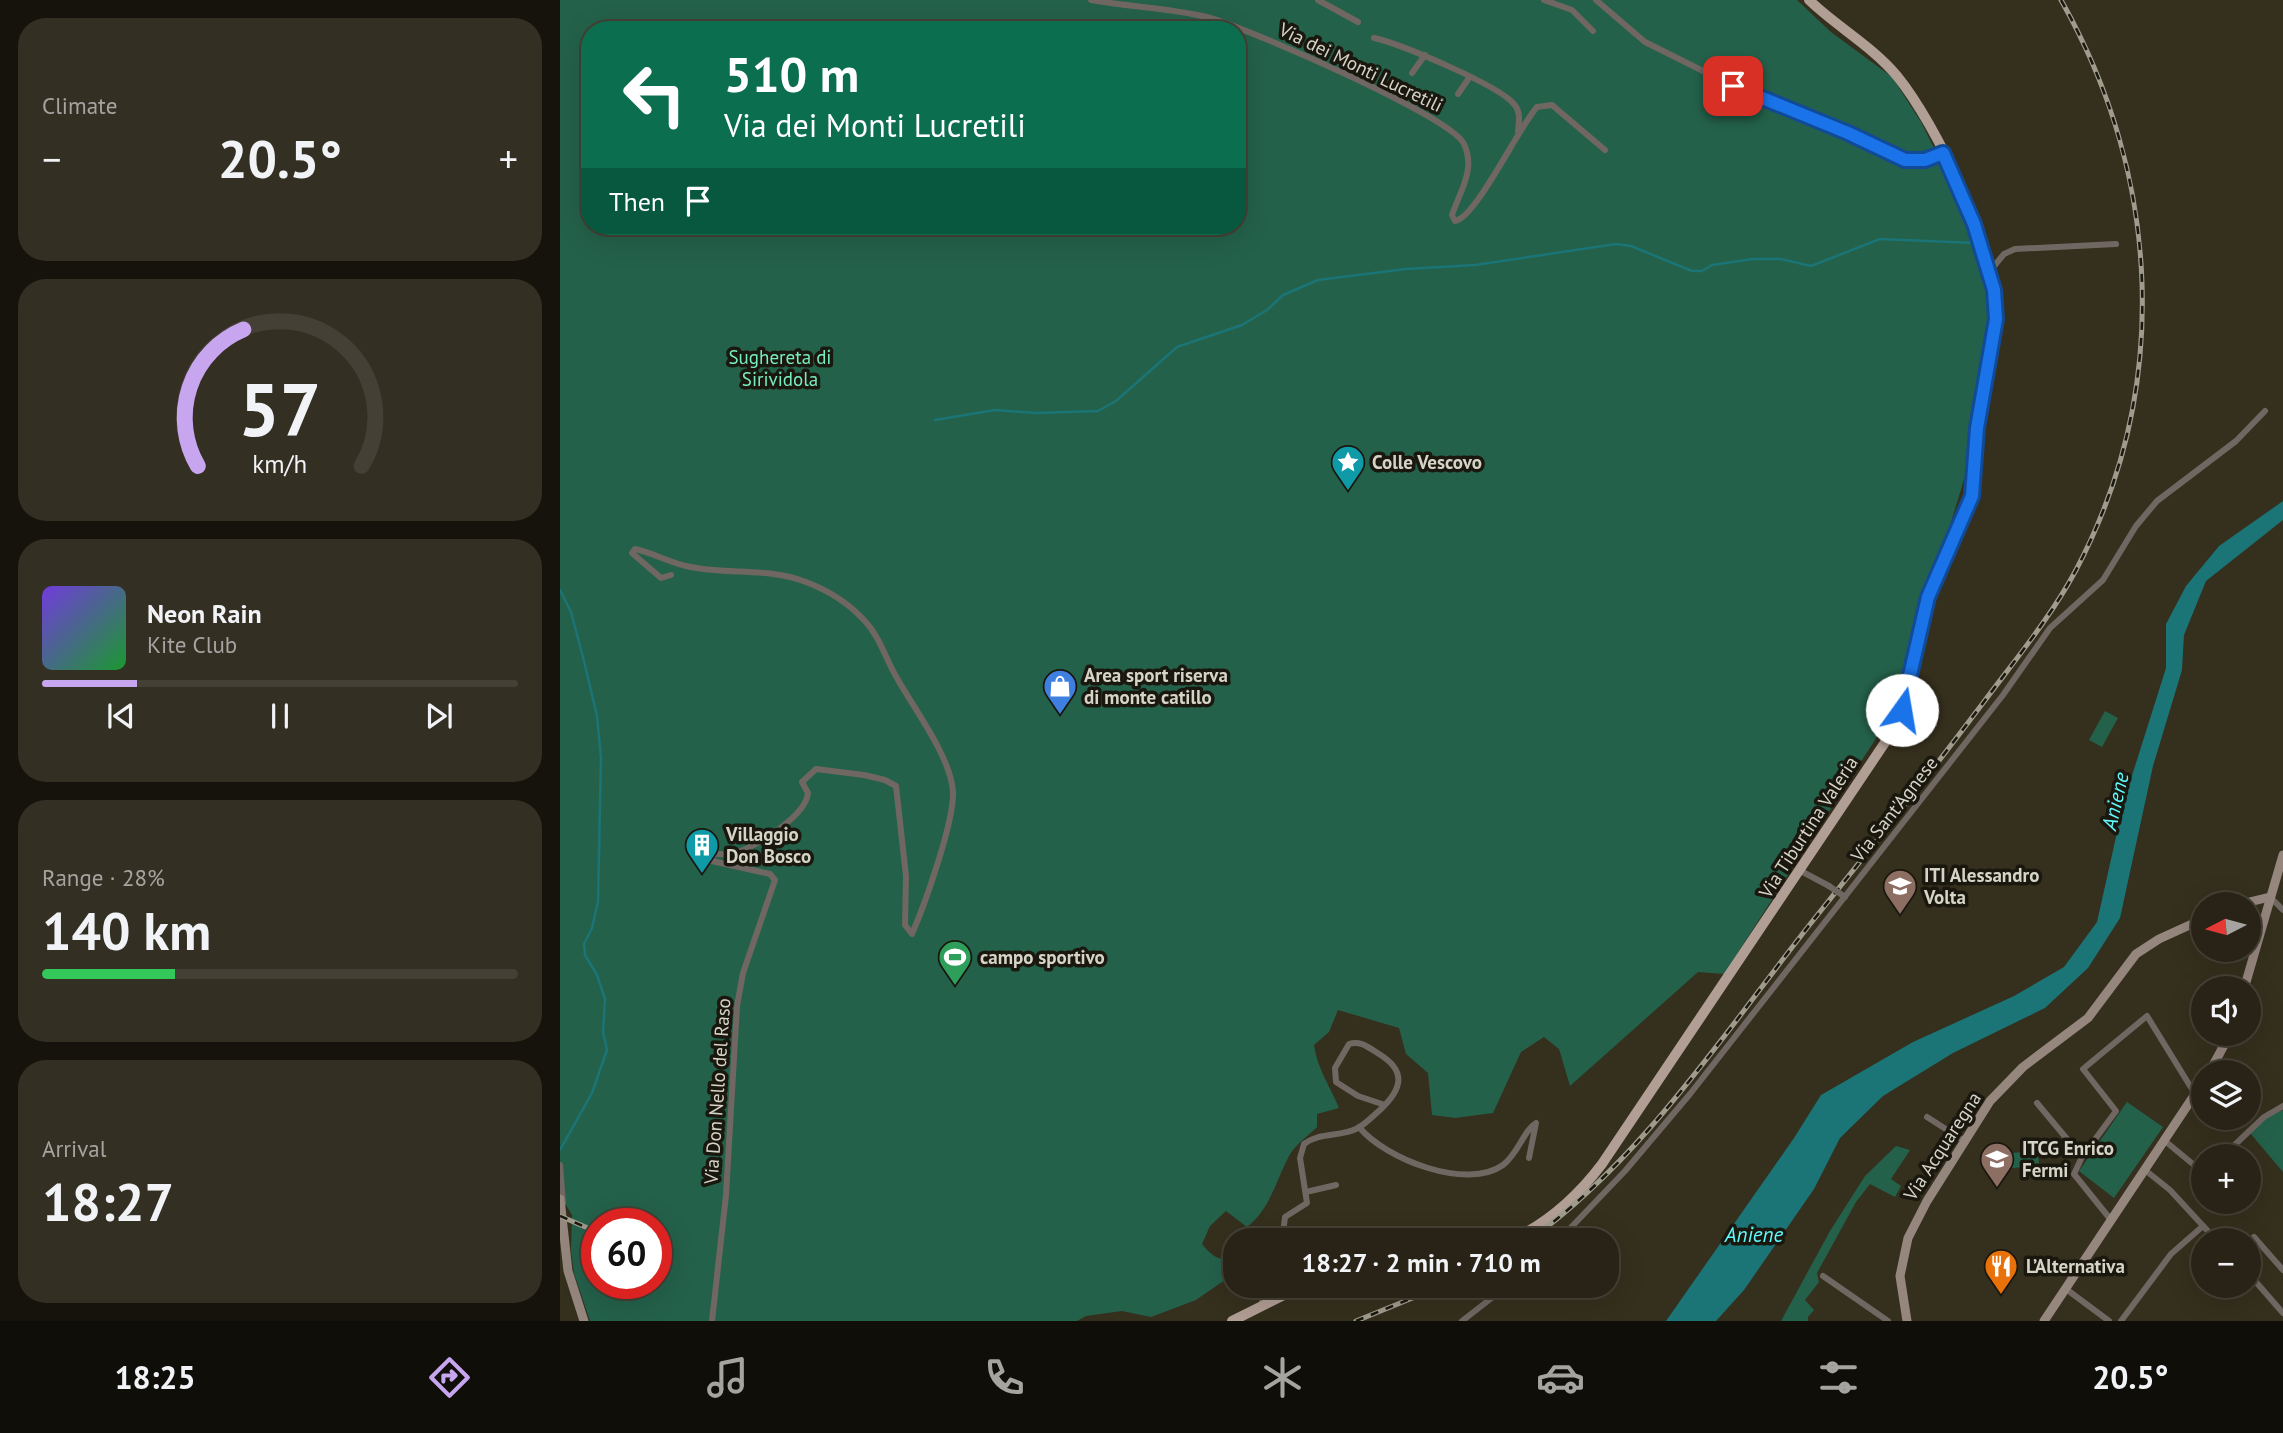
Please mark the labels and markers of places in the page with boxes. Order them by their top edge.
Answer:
pin [1703,56,1763,116]
place icon: Colle Vescovo [1329,443,1367,492]
place label: Colle Vescovo [1372,450,1482,474]
place label: Area sport riserva di monte catillo [1084,663,1228,709]
shop icon: Area sport riserva di monte catillo [1041,667,1079,716]
place label: Villaggio Don Bosco [725,822,811,868]
building icon: Villaggio Don Bosco [683,826,721,875]
place label: ITI Alessandro Volta [1923,863,2039,909]
school or university icon: ITI Alessandro Volta [1881,867,1919,916]
sports icon: campo sportivo [936,938,974,987]
place label: campo sportivo [980,945,1105,969]
place label: ITCG Enrico Fermi [2022,1136,2114,1182]
school or university icon: ITCG Enrico Fermi [1978,1140,2016,1189]
restaurant icon: L’Alternativa [1982,1247,2020,1296]
place label: L’Alternativa [2026,1254,2125,1278]

